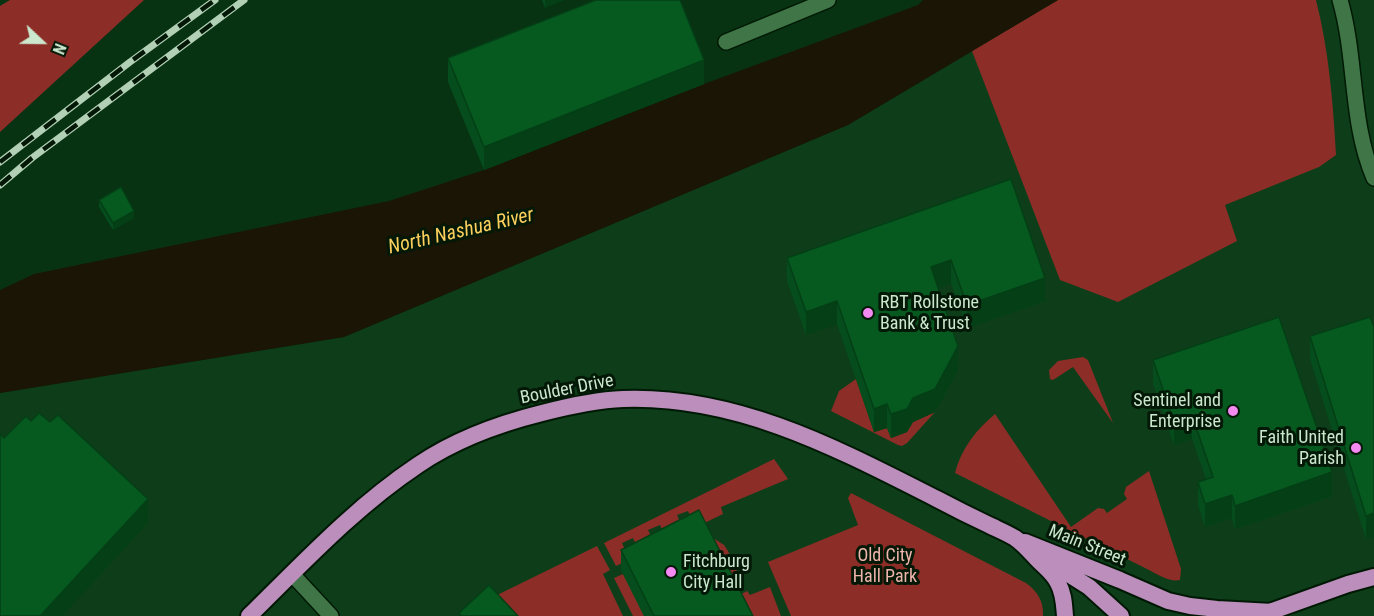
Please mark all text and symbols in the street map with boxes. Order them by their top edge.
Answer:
north arrow [12,12,72,72]
text: N [49,41,70,57]
water label: North Nashua River [386,204,536,260]
place label: RBT Rollstone Bank & Trust [880,292,979,334]
marker: RBT Rollstone Bank & Trust [861,306,875,320]
street label: Boulder Drive [519,370,615,410]
place label: Sentinel and Enterprise [1133,390,1221,432]
marker: Sentinel and Enterprise [1226,404,1240,418]
place label: Faith United Parish [1259,427,1344,470]
marker: Faith United Parish [1349,441,1363,455]
street label: Main Street [1045,521,1129,571]
park label: Old City Hall Park [853,545,917,588]
place label: Fitchburg City Hall [683,551,750,594]
marker: Fitchburg City Hall [664,565,678,579]

